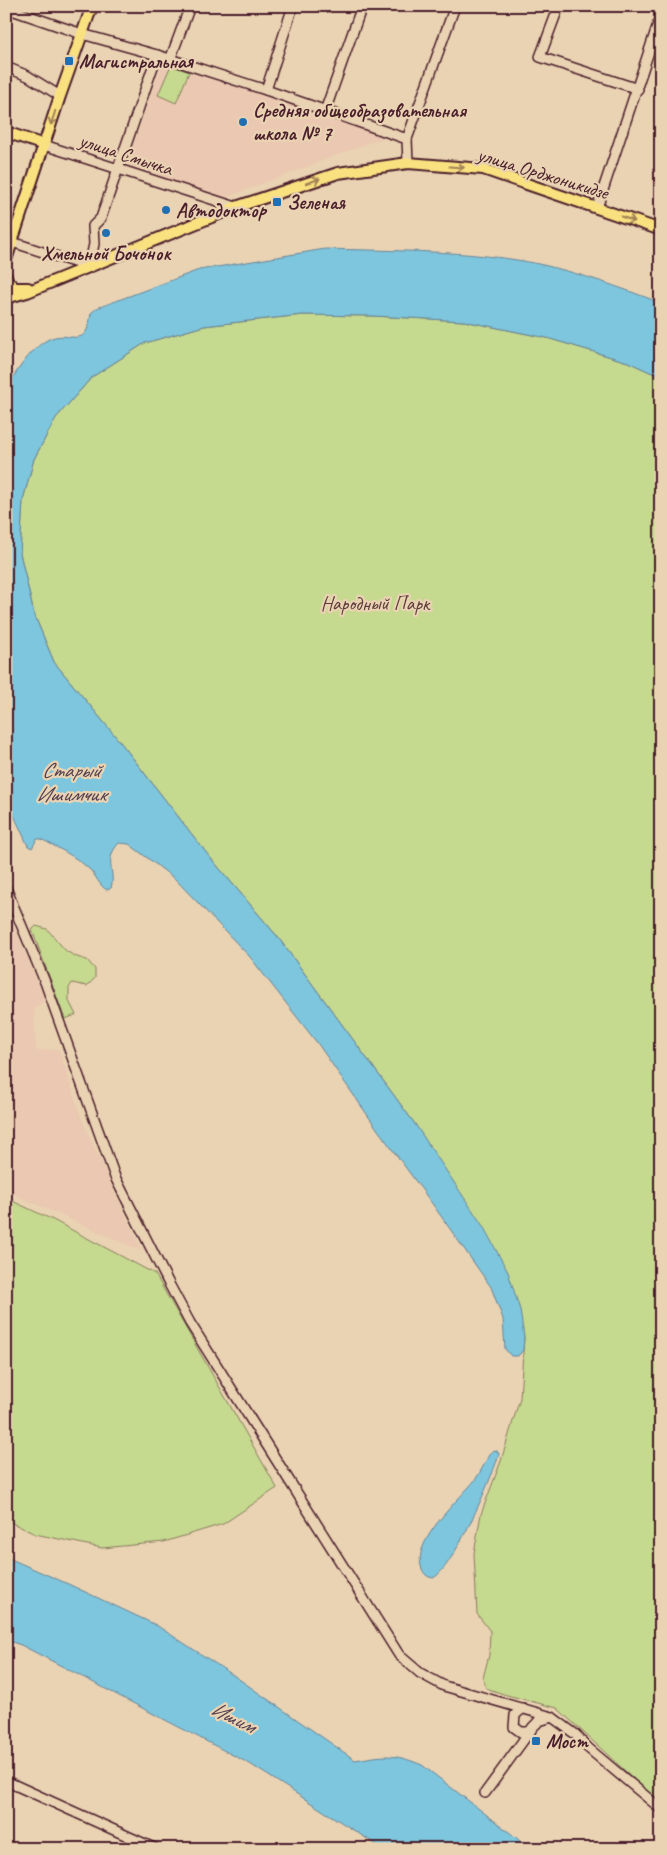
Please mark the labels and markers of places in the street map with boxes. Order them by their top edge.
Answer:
place label: Магистральная [79,49,195,74]
marker: Магистральная [63,55,75,67]
place label: Средняя общеобразовательная школа № 7 [253,98,467,146]
marker: Средняя общеобразовательная школа № 7 [237,116,249,128]
place label: Зеленая [287,190,346,215]
marker: Зеленая [271,196,283,208]
place label: Автодоктор [176,198,268,223]
marker: Автодоктор [160,204,172,216]
marker: Хмельной Бочонок [100,227,112,239]
place label: Хмельной Бочонок [41,241,172,266]
place label: Мост [546,1729,589,1754]
marker: Мост [530,1735,542,1747]

